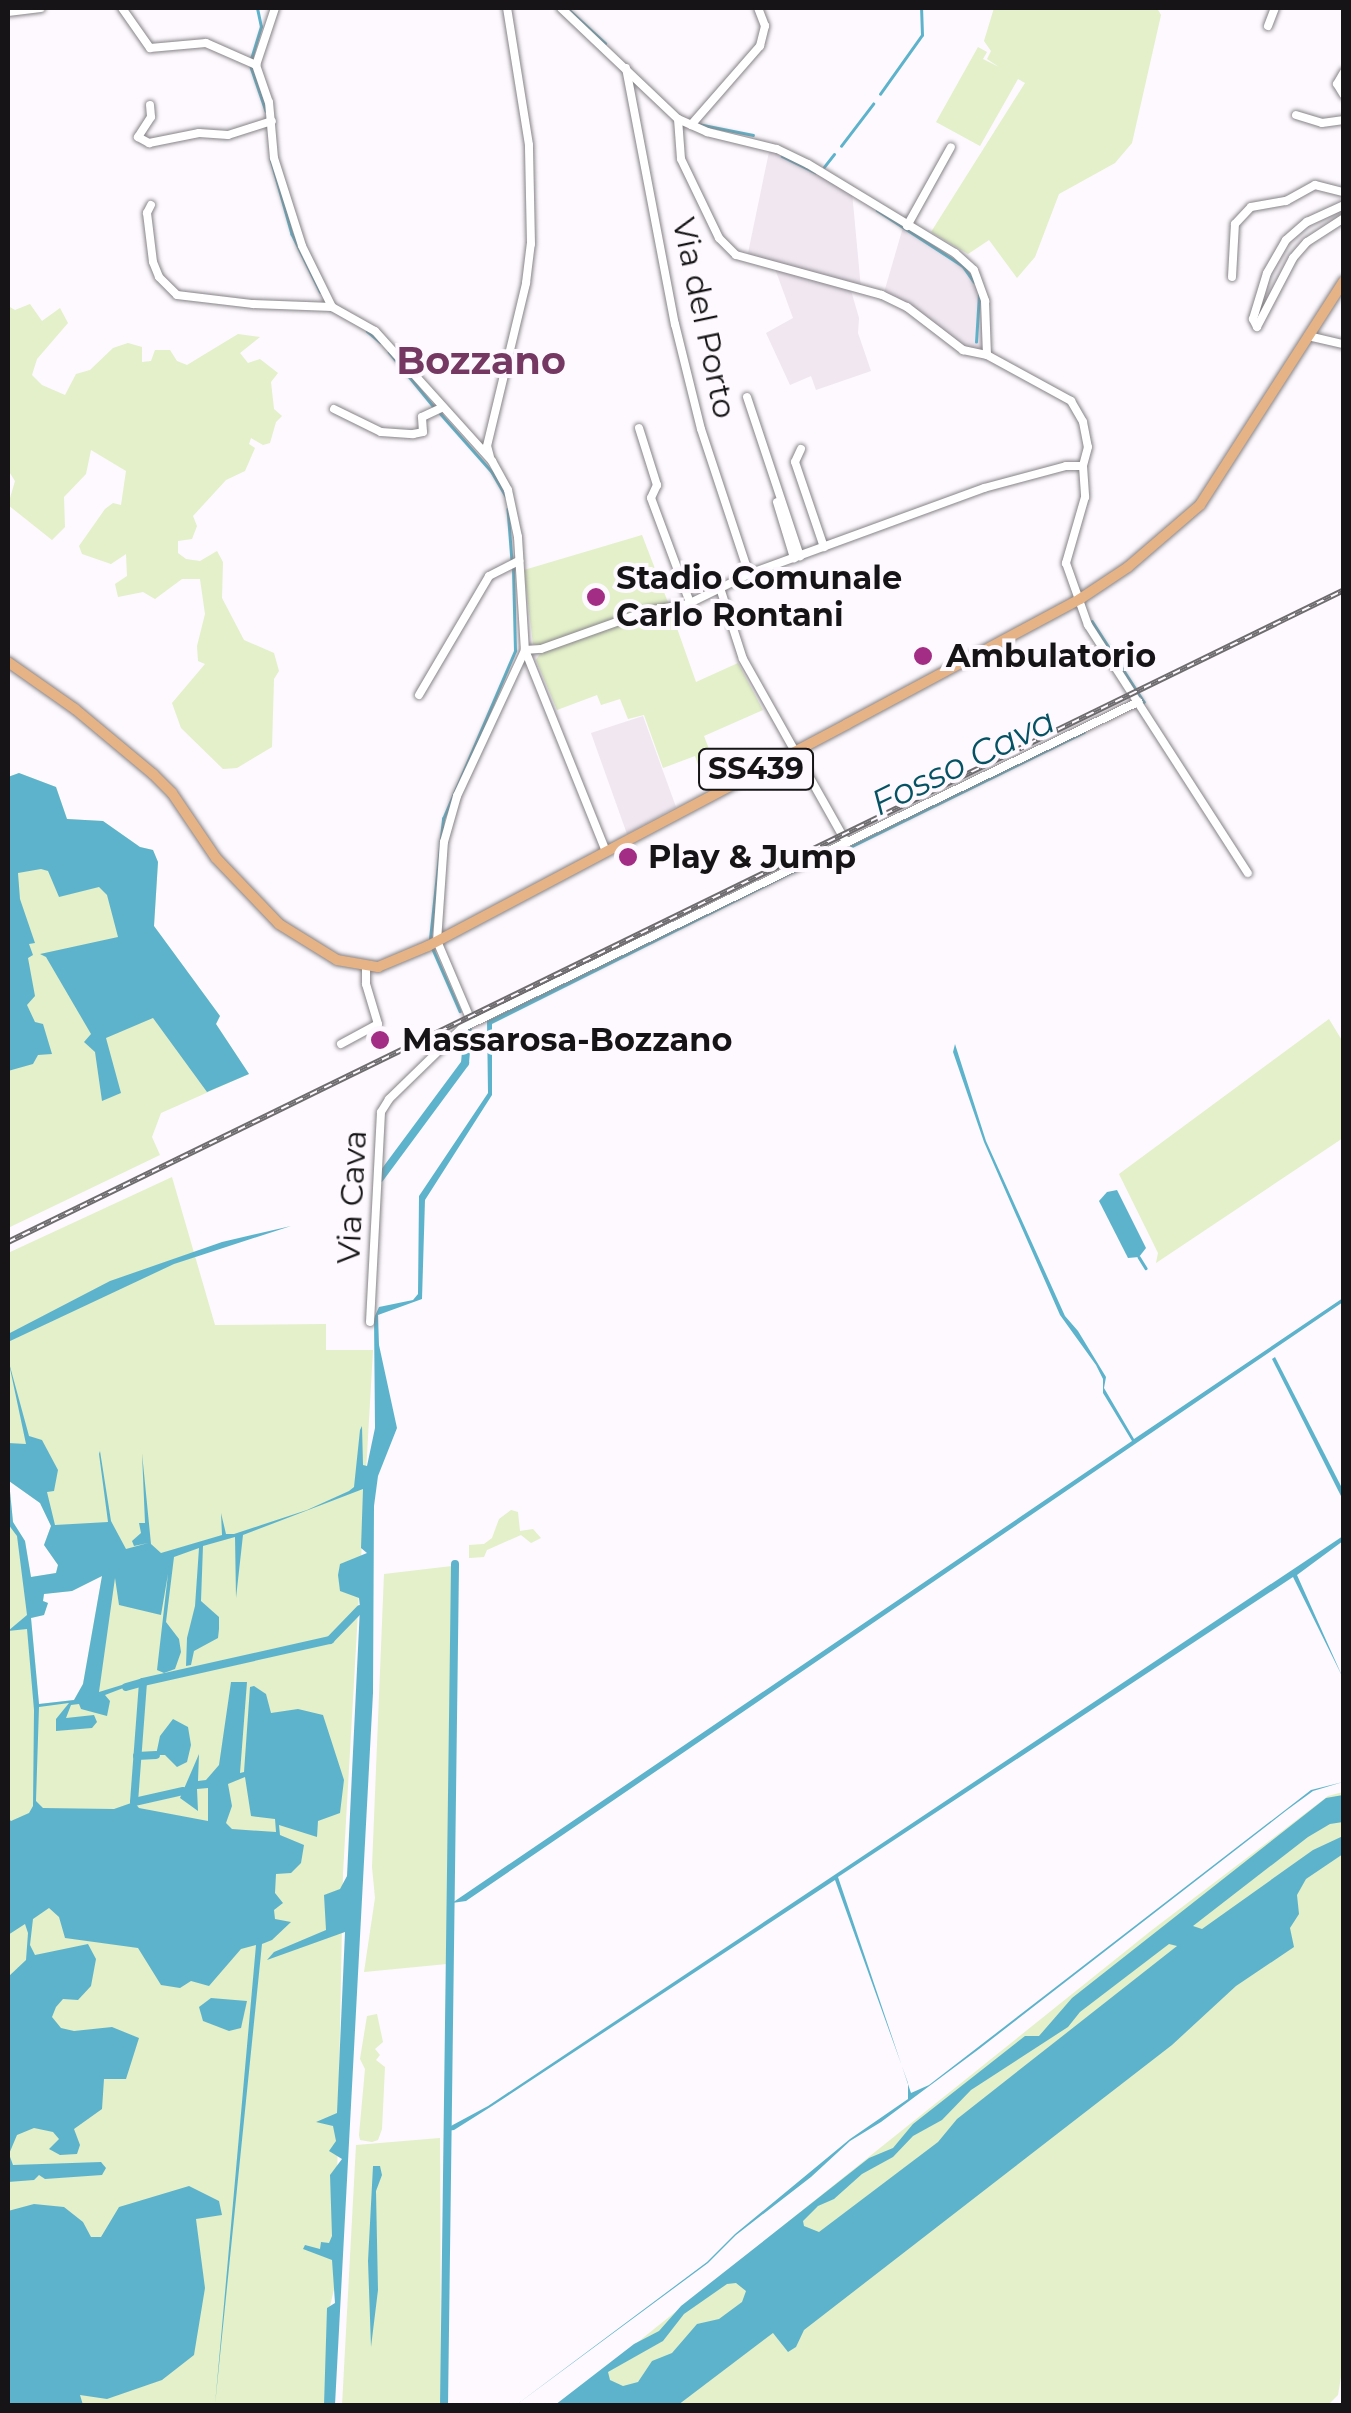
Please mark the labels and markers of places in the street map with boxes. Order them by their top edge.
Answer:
place label: Stadio Comunale Carlo Rontani [616,560,902,635]
marker: Stadio Comunale Carlo Rontani [585,586,607,608]
place label: Ambulatorio [946,637,1156,675]
marker: Ambulatorio [910,643,936,669]
place label: Play & Jump [648,838,856,876]
marker: Play & Jump [617,846,639,868]
place label: Massarosa-Bozzano [402,1021,733,1059]
marker: Massarosa-Bozzano [367,1027,393,1053]

